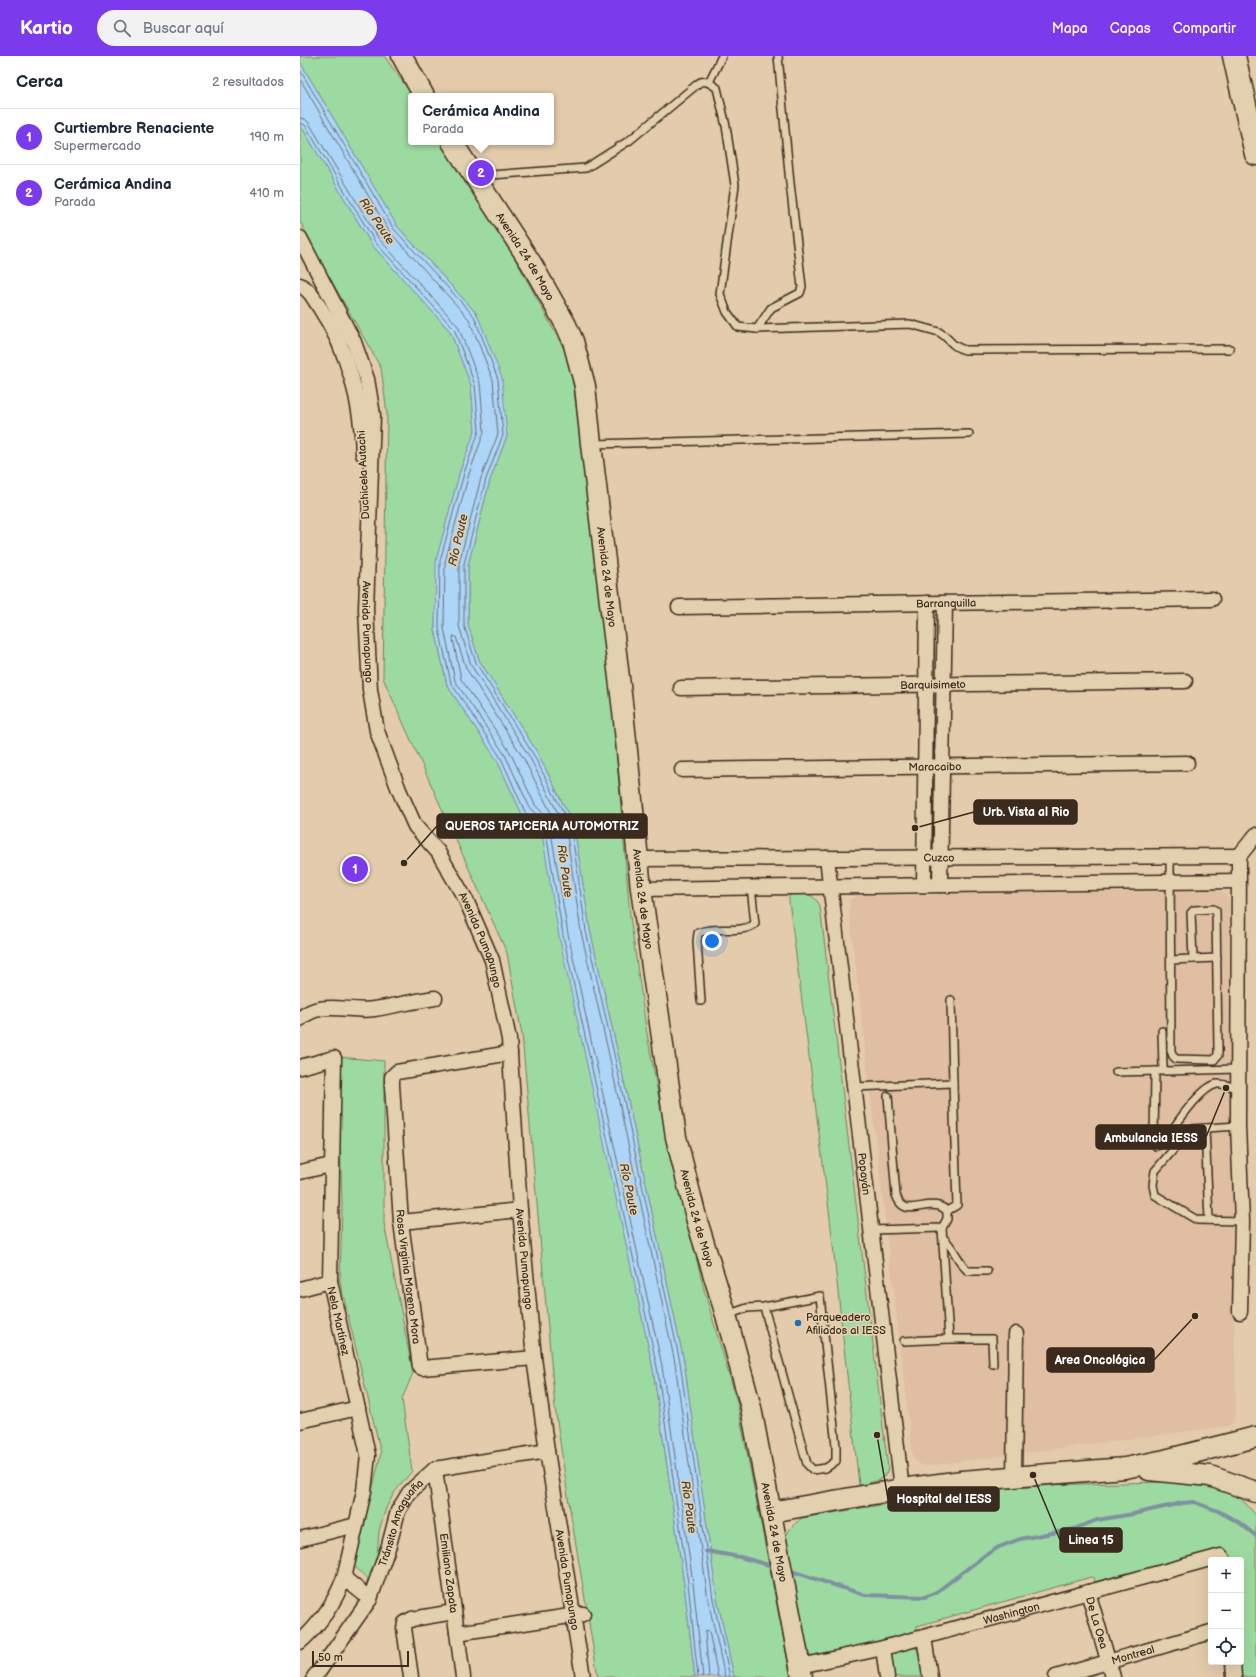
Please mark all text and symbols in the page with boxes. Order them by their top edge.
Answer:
search box [97,10,377,46]
text: Kartio [20,17,73,40]
icon: search [111,17,133,39]
text: Buscar aquí [143,19,224,38]
text: Mapa [1052,20,1088,37]
text: Capas [1110,20,1151,37]
text: Compartir [1173,20,1236,37]
text: Cerca [16,72,63,92]
text: 2 resultados [212,74,284,90]
popup [408,93,554,145]
text: Cerámica Andina [422,102,540,121]
text: Curtiembre Renaciente [54,119,214,138]
text: Parada [422,121,464,137]
text: 1 [26,129,32,145]
text: 190 m [250,129,284,145]
text: Supermercado [54,138,141,154]
pin: 2 [468,158,494,188]
text: Cerámica Andina [54,175,172,194]
text: 2 [25,185,33,201]
text: 410 m [249,185,284,201]
text: Parada [54,194,96,210]
water label: Río Paute [356,195,398,247]
street label: Avenida 24 de Mayo [493,210,557,303]
street label: Duchicela Autachi [355,430,372,520]
water label: Río Paute [445,513,472,568]
street label: Avenida 24 de Mayo [594,526,619,628]
street label: Avenida Pumapungo [359,581,376,683]
street label: Barranquilla [916,597,976,610]
street label: Barquisimeto [900,678,966,692]
street label: Maracaibo [908,760,961,774]
callout: Urb. Vista al Rio [974,800,1077,824]
text: Urb. Vista al Rio [983,805,1069,820]
callout: QUEROS TAPICERIA AUTOMOTRIZ [437,814,647,838]
text: QUEROS TAPICERIA AUTOMOTRIZ [445,819,639,834]
water label: Río Paute [553,844,576,898]
street label: Avenida 24 de Mayo [630,848,655,950]
street label: Cuzco [923,851,955,865]
pin: 1 [342,854,368,884]
street label: Avenida Pumapungo [456,890,504,989]
your location [702,931,722,951]
callout: Ambulancia IESS [1096,1125,1206,1149]
text: Ambulancia IESS [1103,1131,1198,1146]
street label: Popayán [855,1152,873,1196]
water label: Río Paute [616,1162,641,1217]
street label: Avenida 24 de Mayo [677,1168,717,1269]
street label: Avenida Pumapungo [513,1207,535,1310]
street label: Rosa Virginia Moreno Mora [393,1209,423,1345]
street label: Nela Martínez [324,1285,352,1357]
place label: Parqueadero Afiliados al IESS [806,1311,886,1337]
marker: Parqueadero Afiliados al IESS [793,1318,803,1328]
callout: Area Oncológica [1047,1348,1154,1372]
text: Area Oncológica [1054,1353,1145,1368]
street label: Tránsito Amaguaña [376,1477,426,1568]
water label: Río Paute [677,1480,700,1534]
street label: Avenida 24 de Mayo [758,1481,790,1583]
callout: Hospital del IESS [888,1487,999,1511]
text: Hospital del IESS [896,1492,992,1507]
callout: Linea 15 [1060,1528,1122,1552]
street label: Avenida Pumapungo [553,1529,581,1631]
street label: Emiliano Zapata [437,1532,460,1614]
text: Linea 15 [1068,1533,1114,1548]
map controls [1208,1557,1244,1665]
button: + [1208,1557,1244,1593]
button: − [1208,1593,1244,1629]
street label: De La Oea [1083,1595,1110,1650]
street label: Washington [982,1600,1041,1627]
button: locate [1208,1629,1244,1665]
street label: Montreal [1110,1643,1156,1668]
scale bar [312,1649,409,1668]
text: 50 m [318,1651,343,1664]

